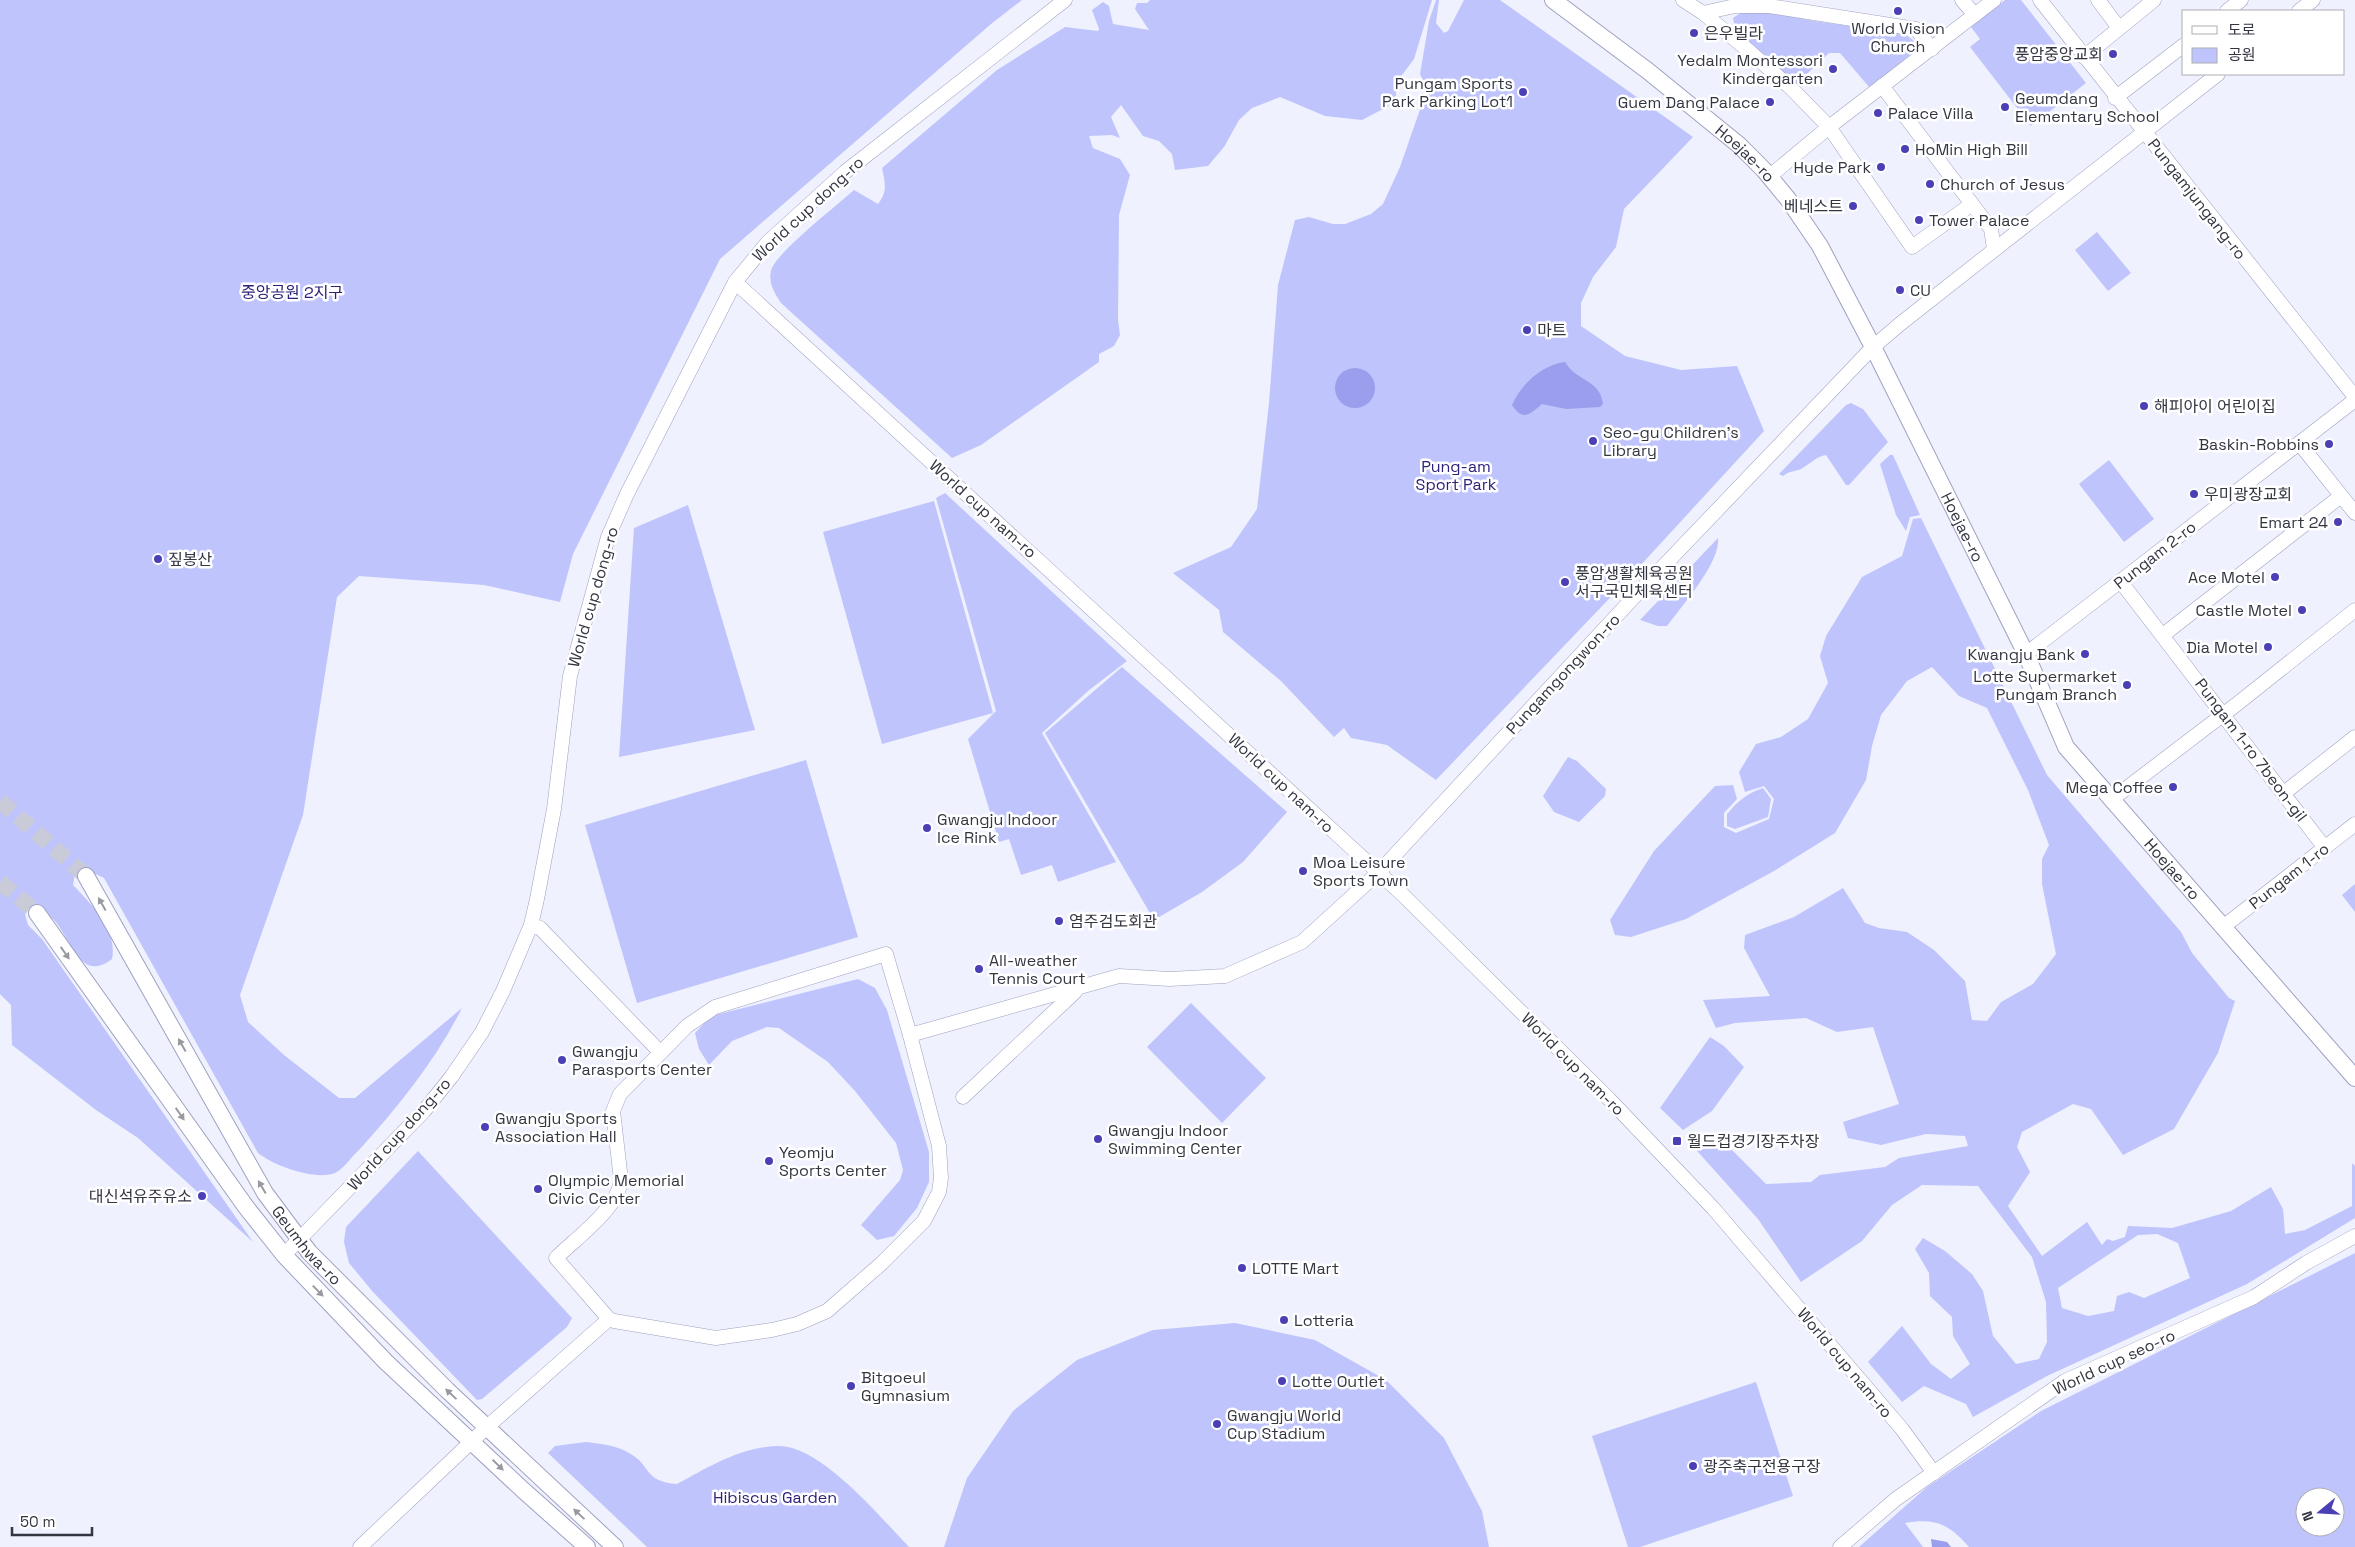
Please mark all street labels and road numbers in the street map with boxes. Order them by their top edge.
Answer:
street label: Hoejae-ro [1711,120,1780,186]
street label: Pungamjungang-ro [2143,134,2251,264]
street label: World cup dong-ro [748,152,868,266]
street label: World cup nam-ro [925,455,1041,563]
street label: Hoejae-ro [1937,489,1989,565]
street label: Pungam 2-ro [2110,516,2200,594]
street label: World cup dong-ro [563,524,623,670]
street label: Pungamgongwon-ro [1501,609,1625,739]
street label: Pungam 1-ro 7beon-gil [2190,674,2312,826]
street label: World cup nam-ro [1224,728,1338,838]
street label: Hoejae-ro [2140,834,2205,904]
street label: Pungam 1-ro [2245,838,2333,914]
street label: World cup nam-ro [1517,1008,1629,1120]
street label: World cup dong-ro [343,1073,455,1195]
street label: Geumhwa-ro [267,1201,346,1289]
street label: World cup nam-ro [1793,1304,1897,1422]
street label: World cup seo-ro [2050,1324,2178,1400]

